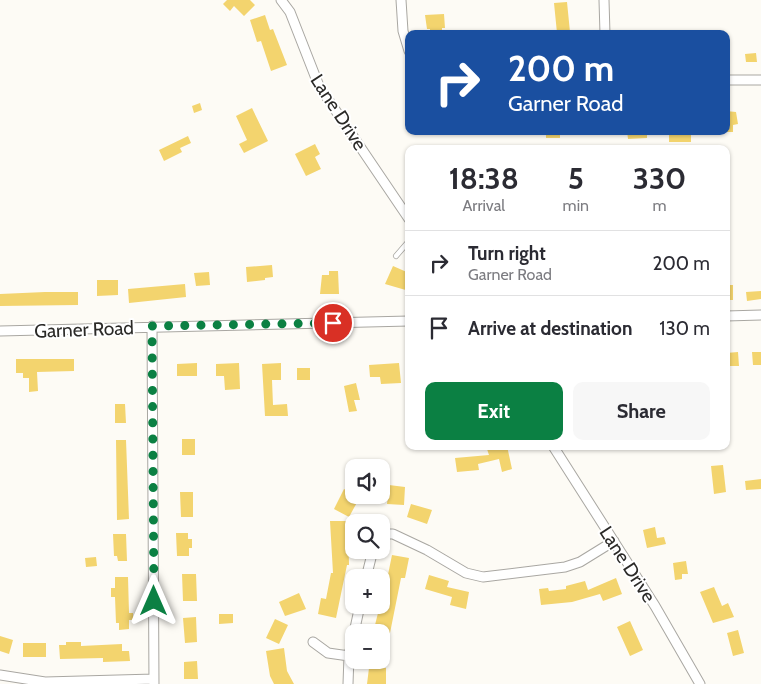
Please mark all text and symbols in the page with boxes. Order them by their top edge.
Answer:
text: 200 m [508,47,614,90]
icon: right [425,50,490,115]
street label: Lane Drive [306,70,372,155]
text: Garner Road [508,90,623,117]
text: 18:38 [449,160,519,197]
text: 5 [568,160,584,197]
text: 330 [633,160,686,197]
text: Arrival [463,196,505,215]
text: min [563,196,589,215]
text: m [652,196,667,215]
text: Turn right [468,242,546,265]
icon: right [425,249,453,277]
text: 200 m [653,252,710,275]
text: Garner Road [468,265,552,284]
pin [312,302,354,344]
icon: arrive [319,309,347,337]
icon: arrive [425,314,453,342]
street label: Garner Road [34,316,134,343]
text: Arrive at destination [468,317,632,340]
text: 130 m [659,317,710,340]
button: Exit [425,382,563,440]
button: Share [573,382,710,440]
map controls [345,459,390,669]
button: sound [345,459,390,504]
button: search [345,514,390,559]
street label: Lane Drive [595,522,661,607]
button: + [345,569,390,614]
position arrow [127,574,179,626]
button: − [345,624,390,669]

